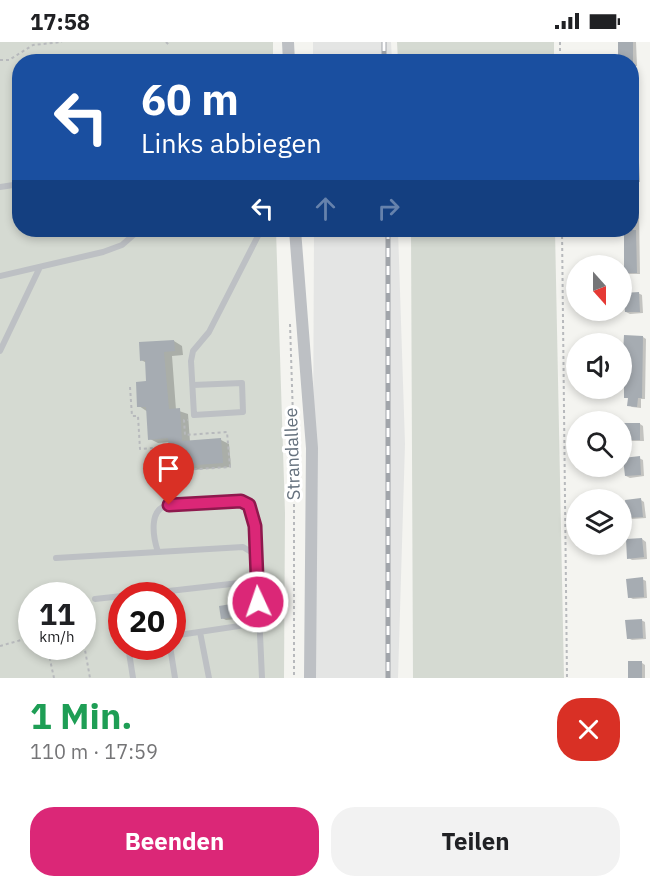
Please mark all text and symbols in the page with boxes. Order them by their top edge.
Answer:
text: 17:58 [30,7,90,36]
text: 60 m [141,72,239,127]
icon: left [42,78,120,156]
text: Links abbiegen [141,125,322,160]
icon: left [246,192,279,225]
icon: ahead [309,192,342,225]
icon: right [372,192,405,225]
north arrow [566,255,632,321]
map controls [566,255,632,555]
button: sound [566,333,632,399]
street label: Strandallee [279,407,305,501]
button: search [566,411,632,477]
pin [143,443,194,505]
icon: arrive [152,452,185,485]
button: layers [566,489,632,555]
position arrow [226,570,290,634]
speed limit sign: 20 [108,582,186,660]
text: 11 [39,594,75,633]
text: km/h [39,627,75,646]
text: 1 Min. [30,692,133,739]
button: close [557,698,620,761]
text: 110 m · 17:59 [30,738,158,765]
button: Beenden [30,807,319,876]
button: Teilen [331,807,620,876]

